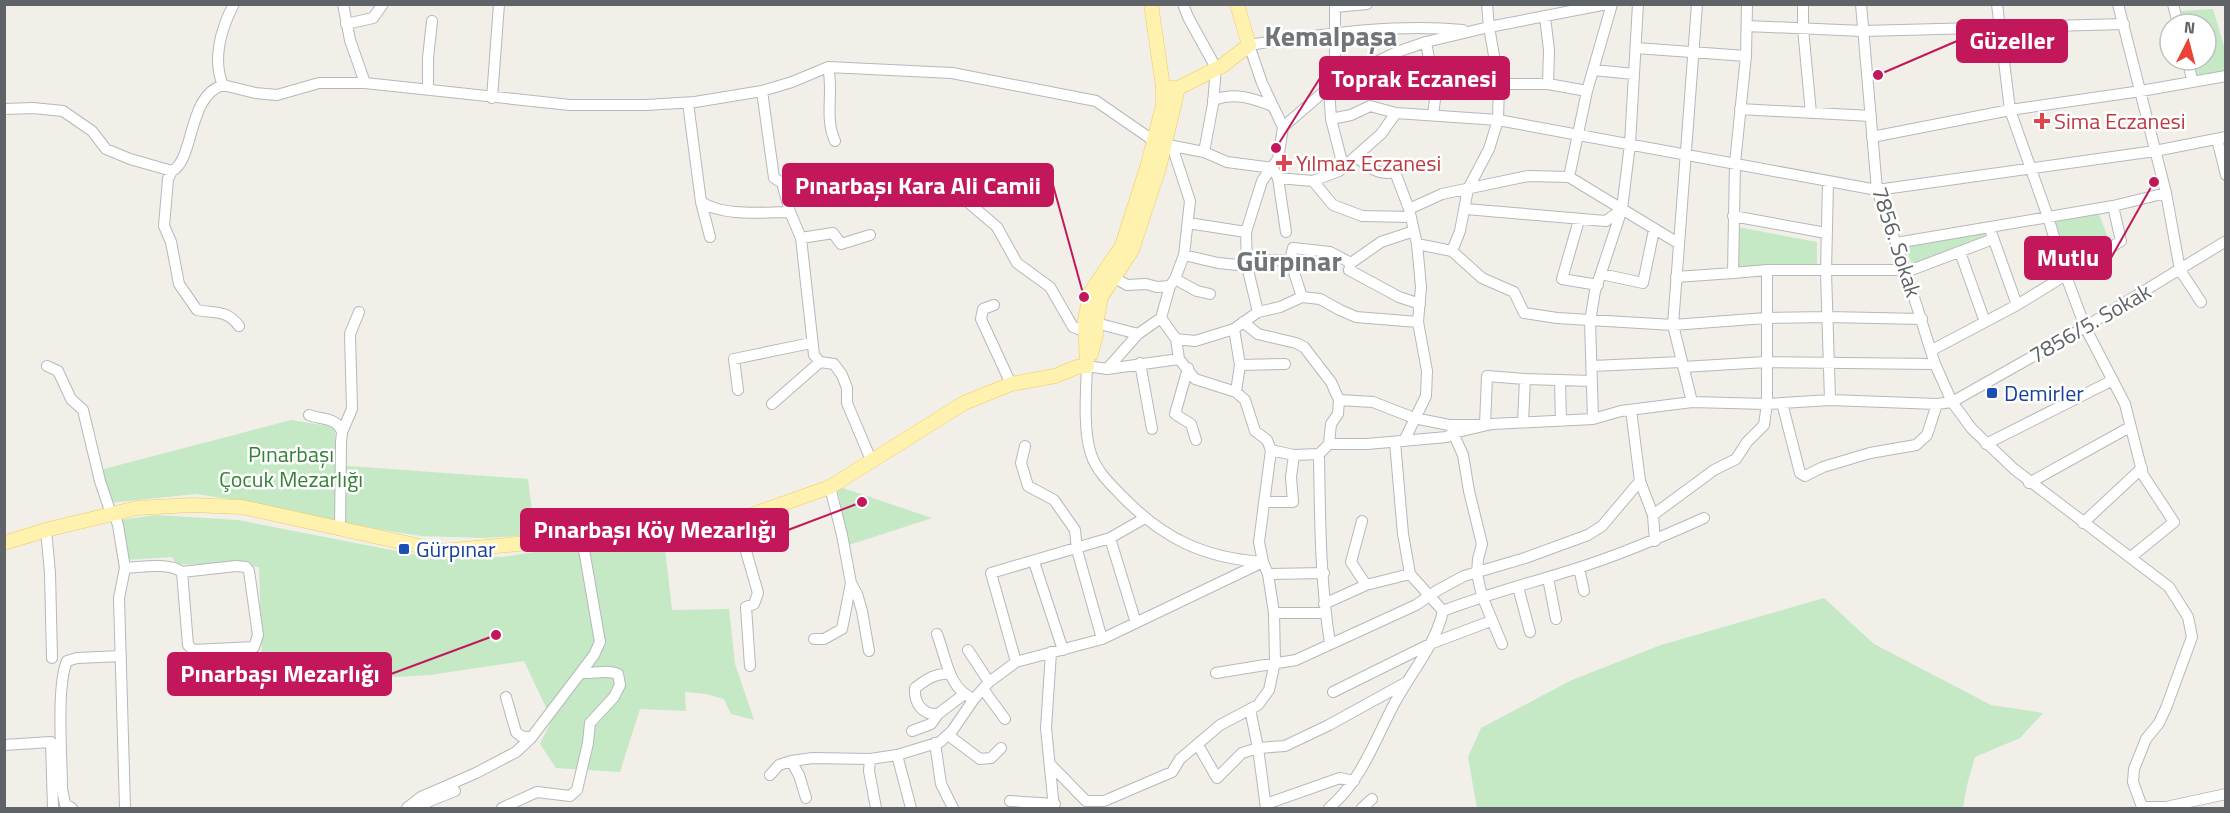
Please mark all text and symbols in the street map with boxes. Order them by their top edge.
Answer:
north arrow [2158,12,2218,72]
district label: Kemalpaşa [1265,14,1397,57]
text: N [2183,15,2196,40]
callout: Güzeller [1957,20,2067,62]
text: Güzeller [1969,22,2055,58]
callout: Toprak Eczanesi [1320,57,1509,99]
text: Toprak Eczanesi [1331,60,1497,96]
place label: Sima Eczanesi [2054,104,2186,138]
marker: Sima Eczanesi [2035,114,2049,128]
place label: Yılmaz Eczanesi [1296,146,1441,180]
marker: Yılmaz Eczanesi [1277,156,1291,170]
callout: Pınarbaşı Kara Ali Camii [783,164,1053,206]
text: Pınarbaşı Kara Ali Camii [795,167,1041,203]
street label: 7856. Sokak [1863,182,1931,302]
callout: Mutlu [2025,237,2111,279]
district label: Gürpınar [1236,239,1342,282]
text: Mutlu [2037,239,2099,275]
street label: 7856/5. Sokak [2023,274,2158,372]
place label: Demirler [2004,376,2084,410]
marker: Demirler [1985,386,1999,400]
park label: Pınarbaşı Çocuk Mezarlığı [219,437,363,496]
callout: Pınarbaşı Köy Mezarlığı [521,509,788,551]
text: Pınarbaşı Köy Mezarlığı [533,511,777,547]
place label: Gürpınar [416,532,496,566]
marker: Gürpınar [397,542,411,556]
callout: Pınarbaşı Mezarlığı [168,653,391,695]
text: Pınarbaşı Mezarlığı [180,655,380,691]

